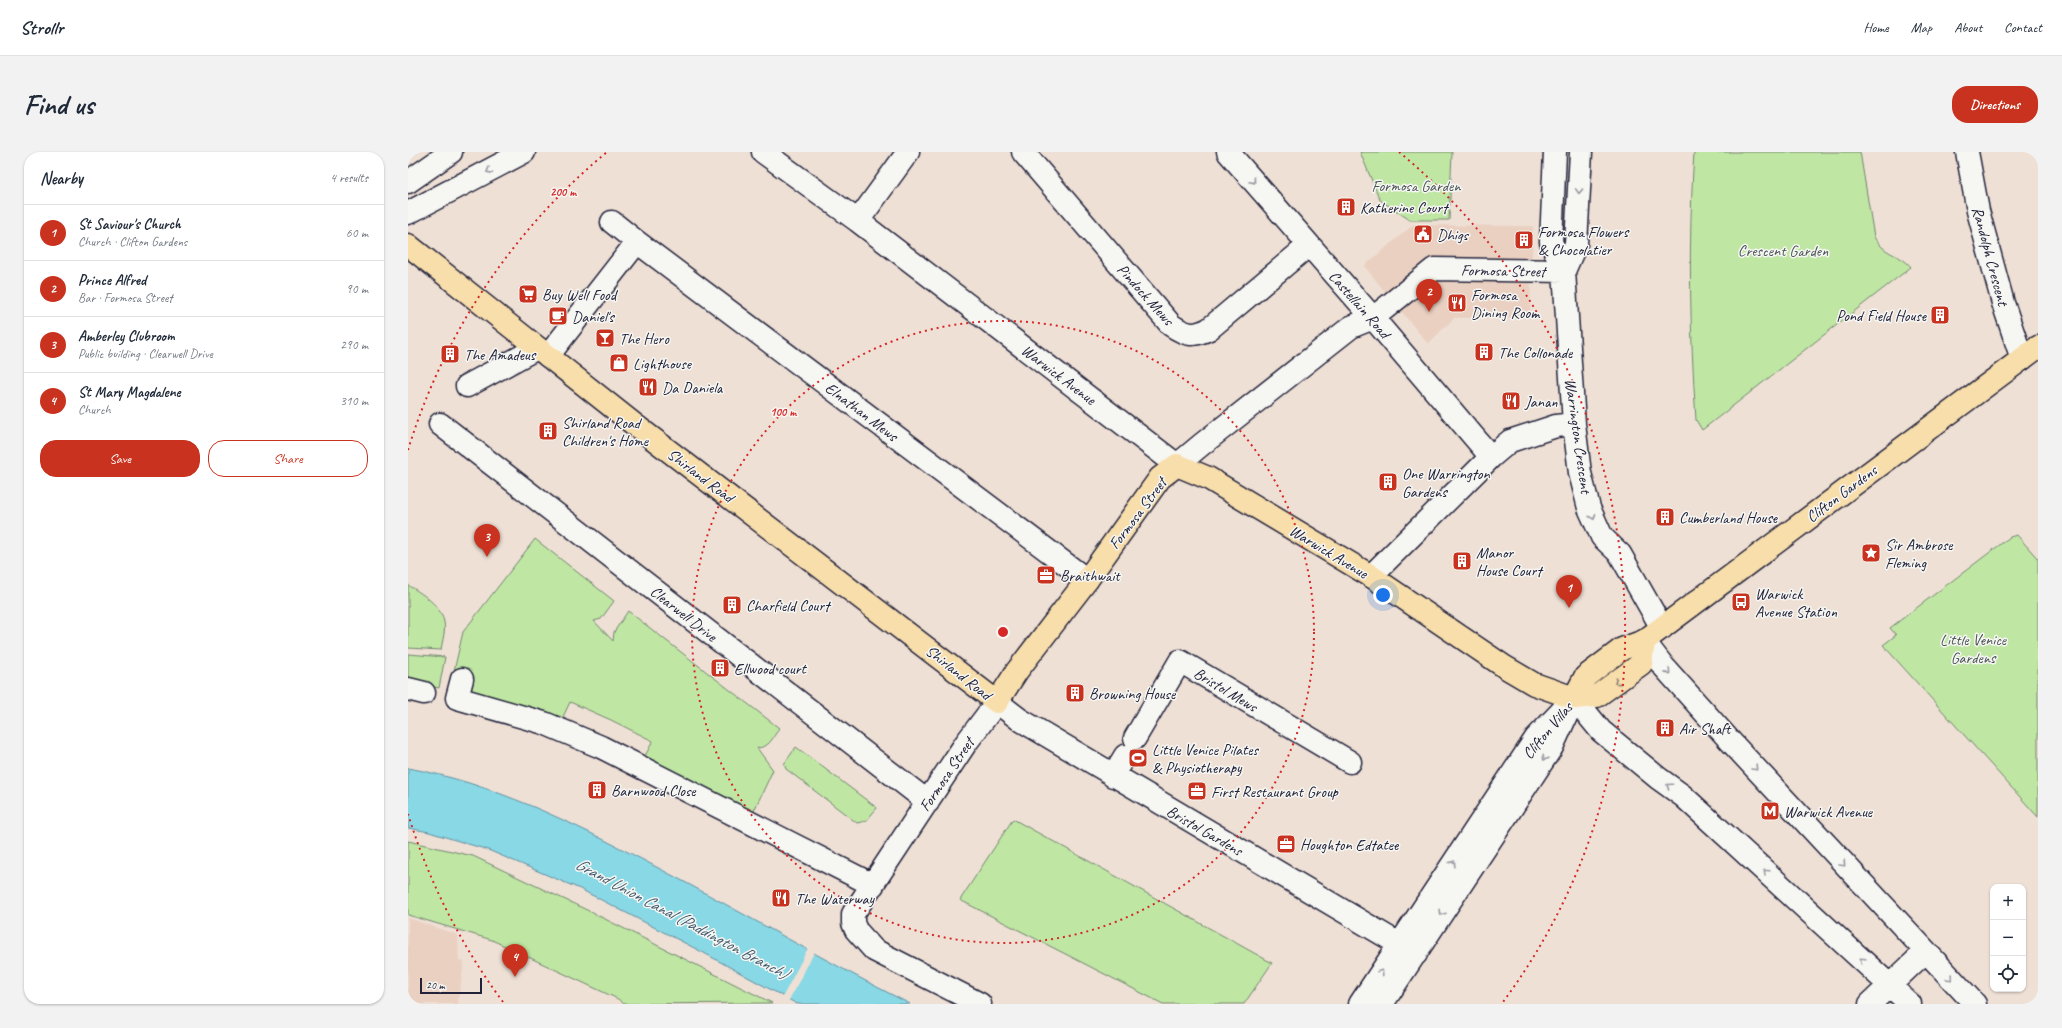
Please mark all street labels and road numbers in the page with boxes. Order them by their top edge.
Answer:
street label: Randolph Crescent [1967,205,2013,310]
street label: Pindock Mews [1112,260,1179,331]
street label: Formosa Street [1461,260,1548,282]
street label: Castellain Road [1324,267,1396,345]
street label: Warwick Avenue [1017,340,1101,410]
street label: Elnathan Mews [821,378,903,447]
street label: Warrington Crescent [1560,378,1596,496]
street label: Shirland Road [663,444,740,509]
street label: Clifton Gardens [1802,460,1882,527]
street label: Formosa Street [1104,472,1173,553]
street label: Warwick Avenue [1286,521,1373,584]
street label: Clearwell Drive [646,582,722,647]
street label: Shirland Road [921,641,997,706]
street label: Bristol Mews [1190,663,1262,717]
street label: Clifton Villas [1518,697,1578,763]
street label: Formosa Street [915,732,980,815]
street label: Bristol Gardens [1163,801,1247,861]

